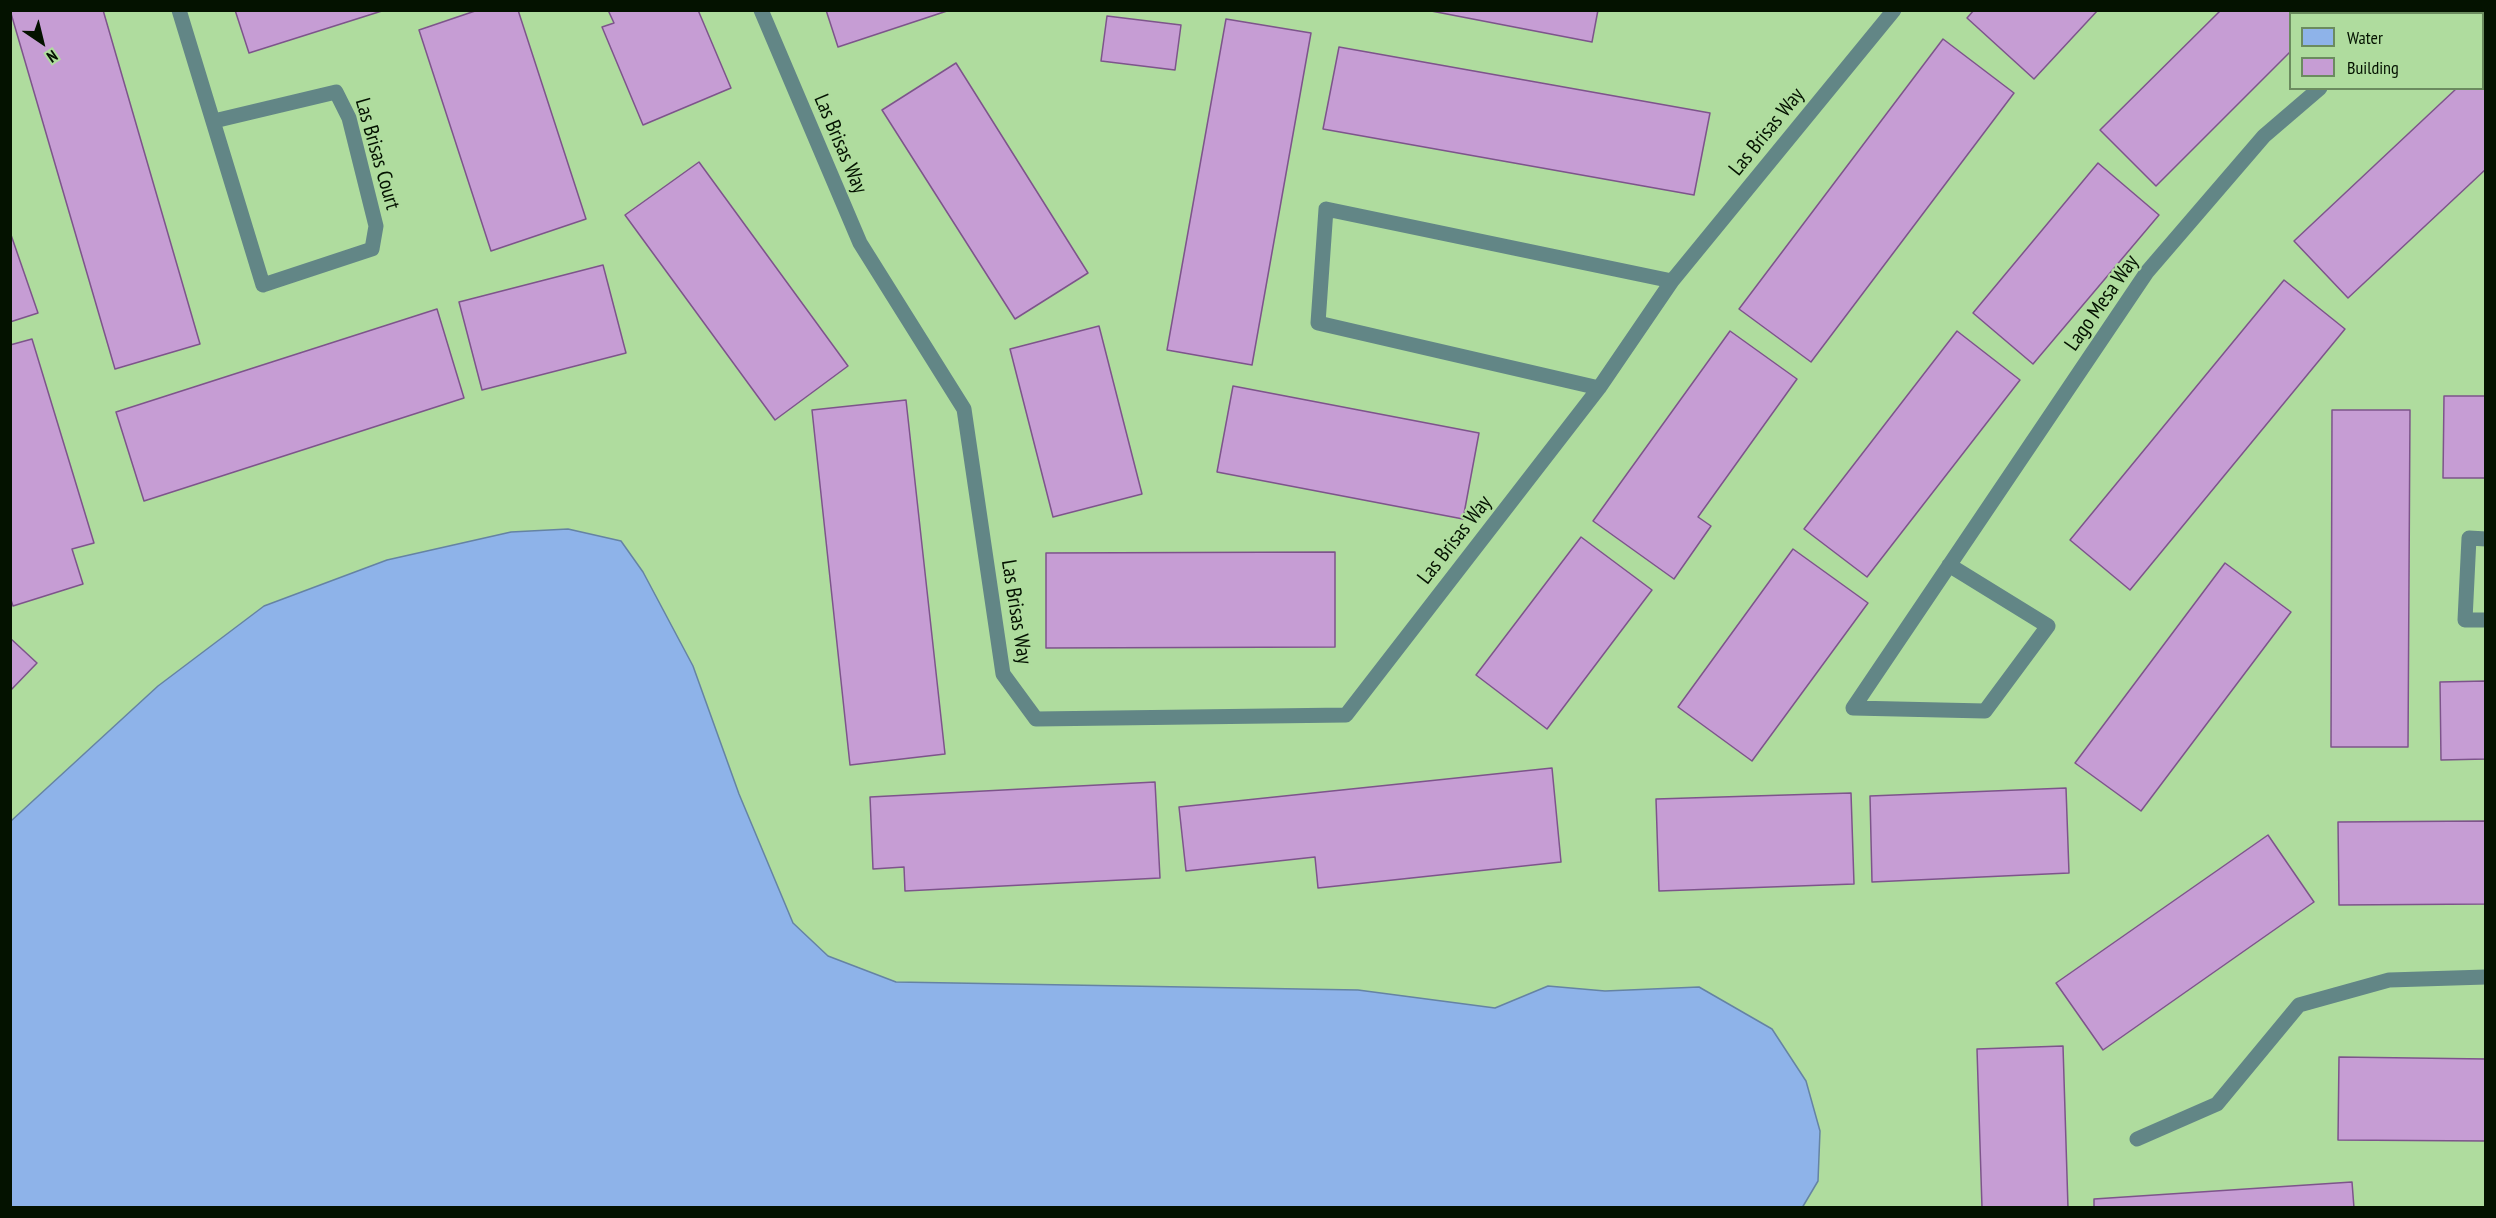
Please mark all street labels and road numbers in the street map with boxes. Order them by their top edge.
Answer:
street label: Las Brisas Way [1724,83,1810,181]
street label: Las Brisas Way [808,91,872,197]
street label: Las Brisas Court [349,95,405,213]
street label: Lago Mesa Way [2060,250,2144,356]
street label: Las Brisas Way [1413,491,1497,589]
street label: Las Brisas Way [995,558,1037,666]

